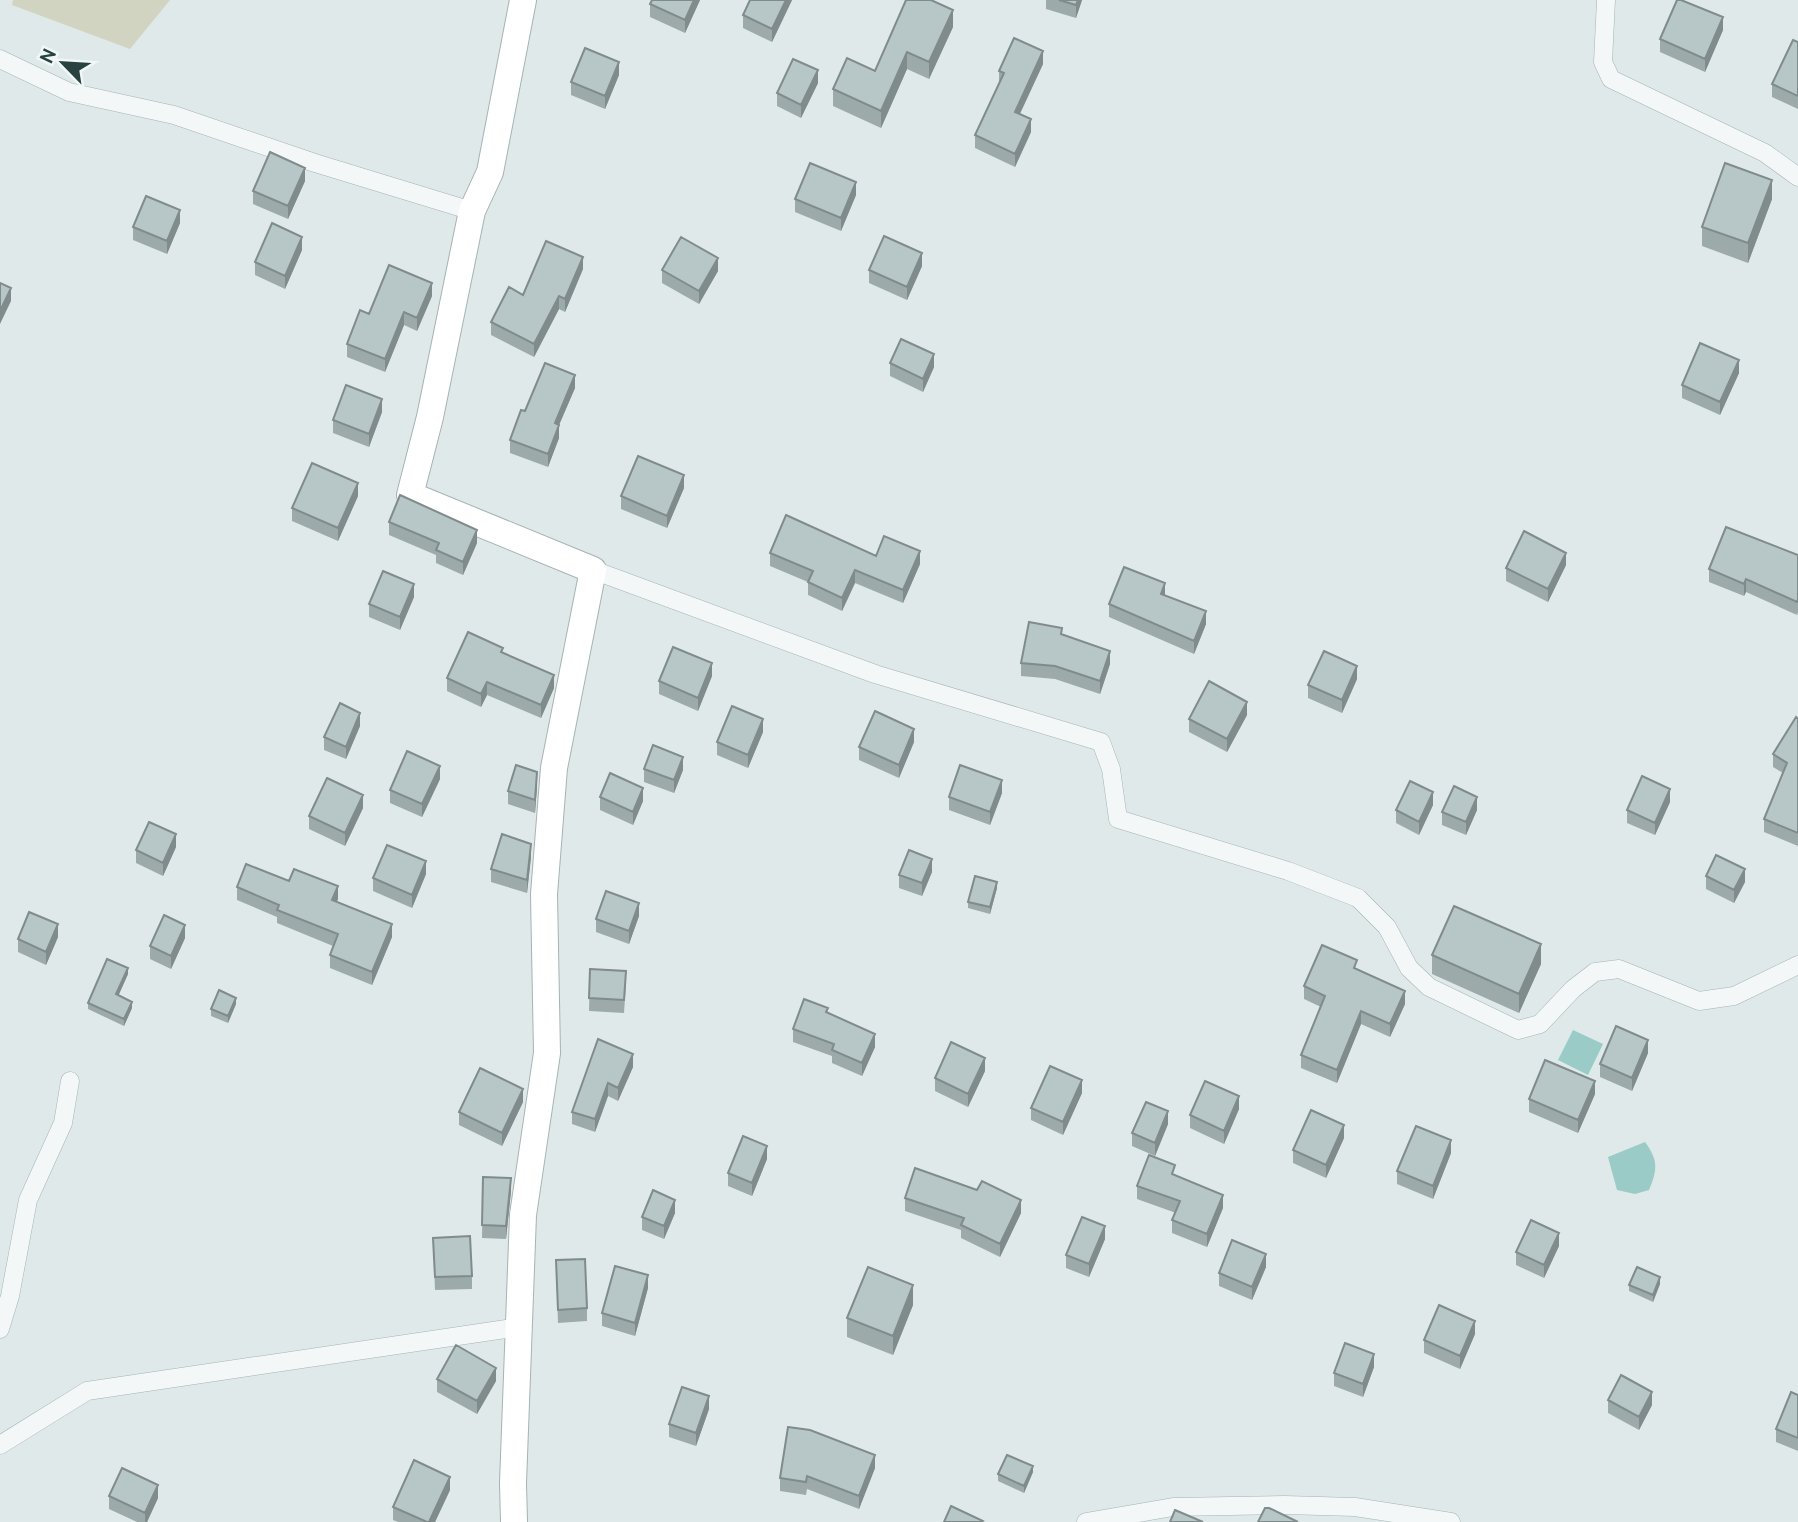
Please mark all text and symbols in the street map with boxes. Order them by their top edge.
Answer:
north arrow [28,28,98,98]
text: N [35,45,61,67]

